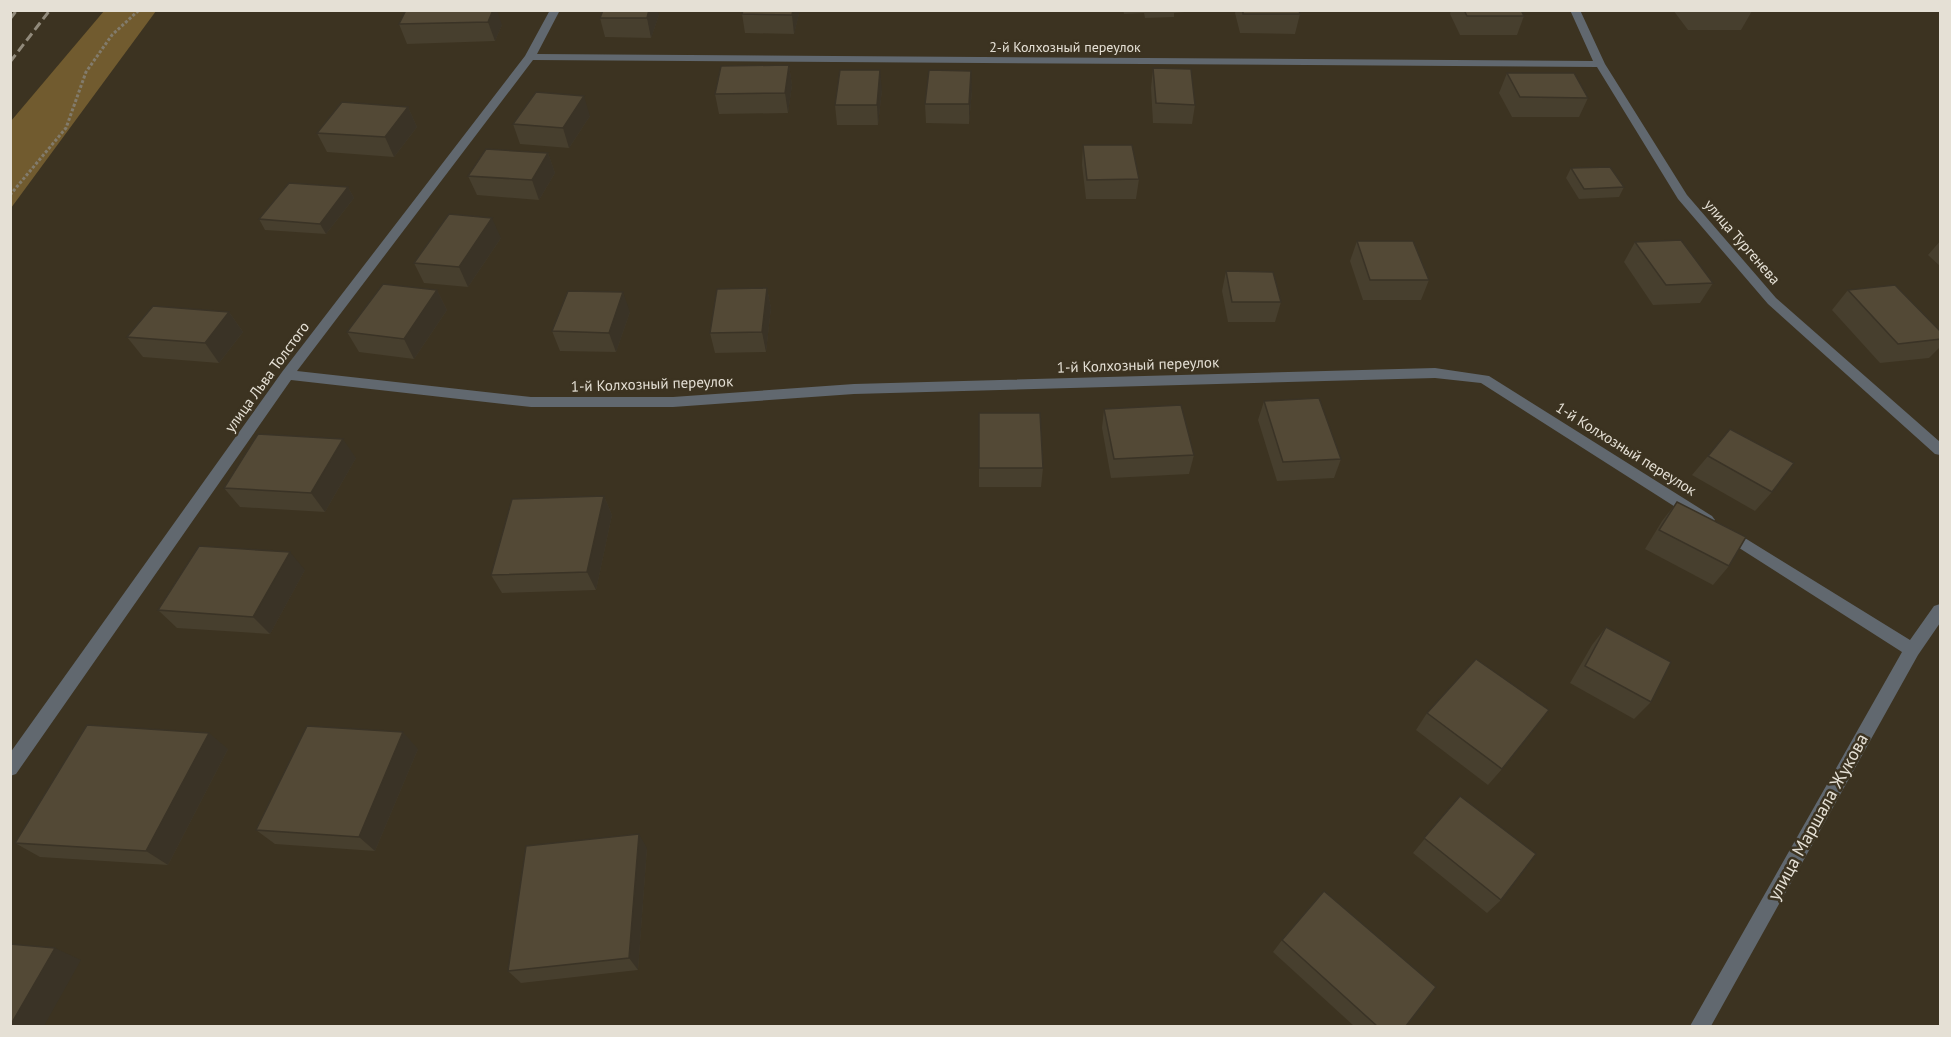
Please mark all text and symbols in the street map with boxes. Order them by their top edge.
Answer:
street label: 2-й Колхозный переулок [989,38,1141,56]
street label: улица Тургенева [1700,195,1785,288]
street label: улица Льва Толстого [220,318,313,436]
street label: 1-й Колхозный переулок [1057,352,1220,377]
street label: 1-й Колхозный переулок [571,371,734,396]
street label: 1-й Колхозный переулок [1552,398,1701,500]
street label: улица Маршала Жукова [1762,729,1873,904]

